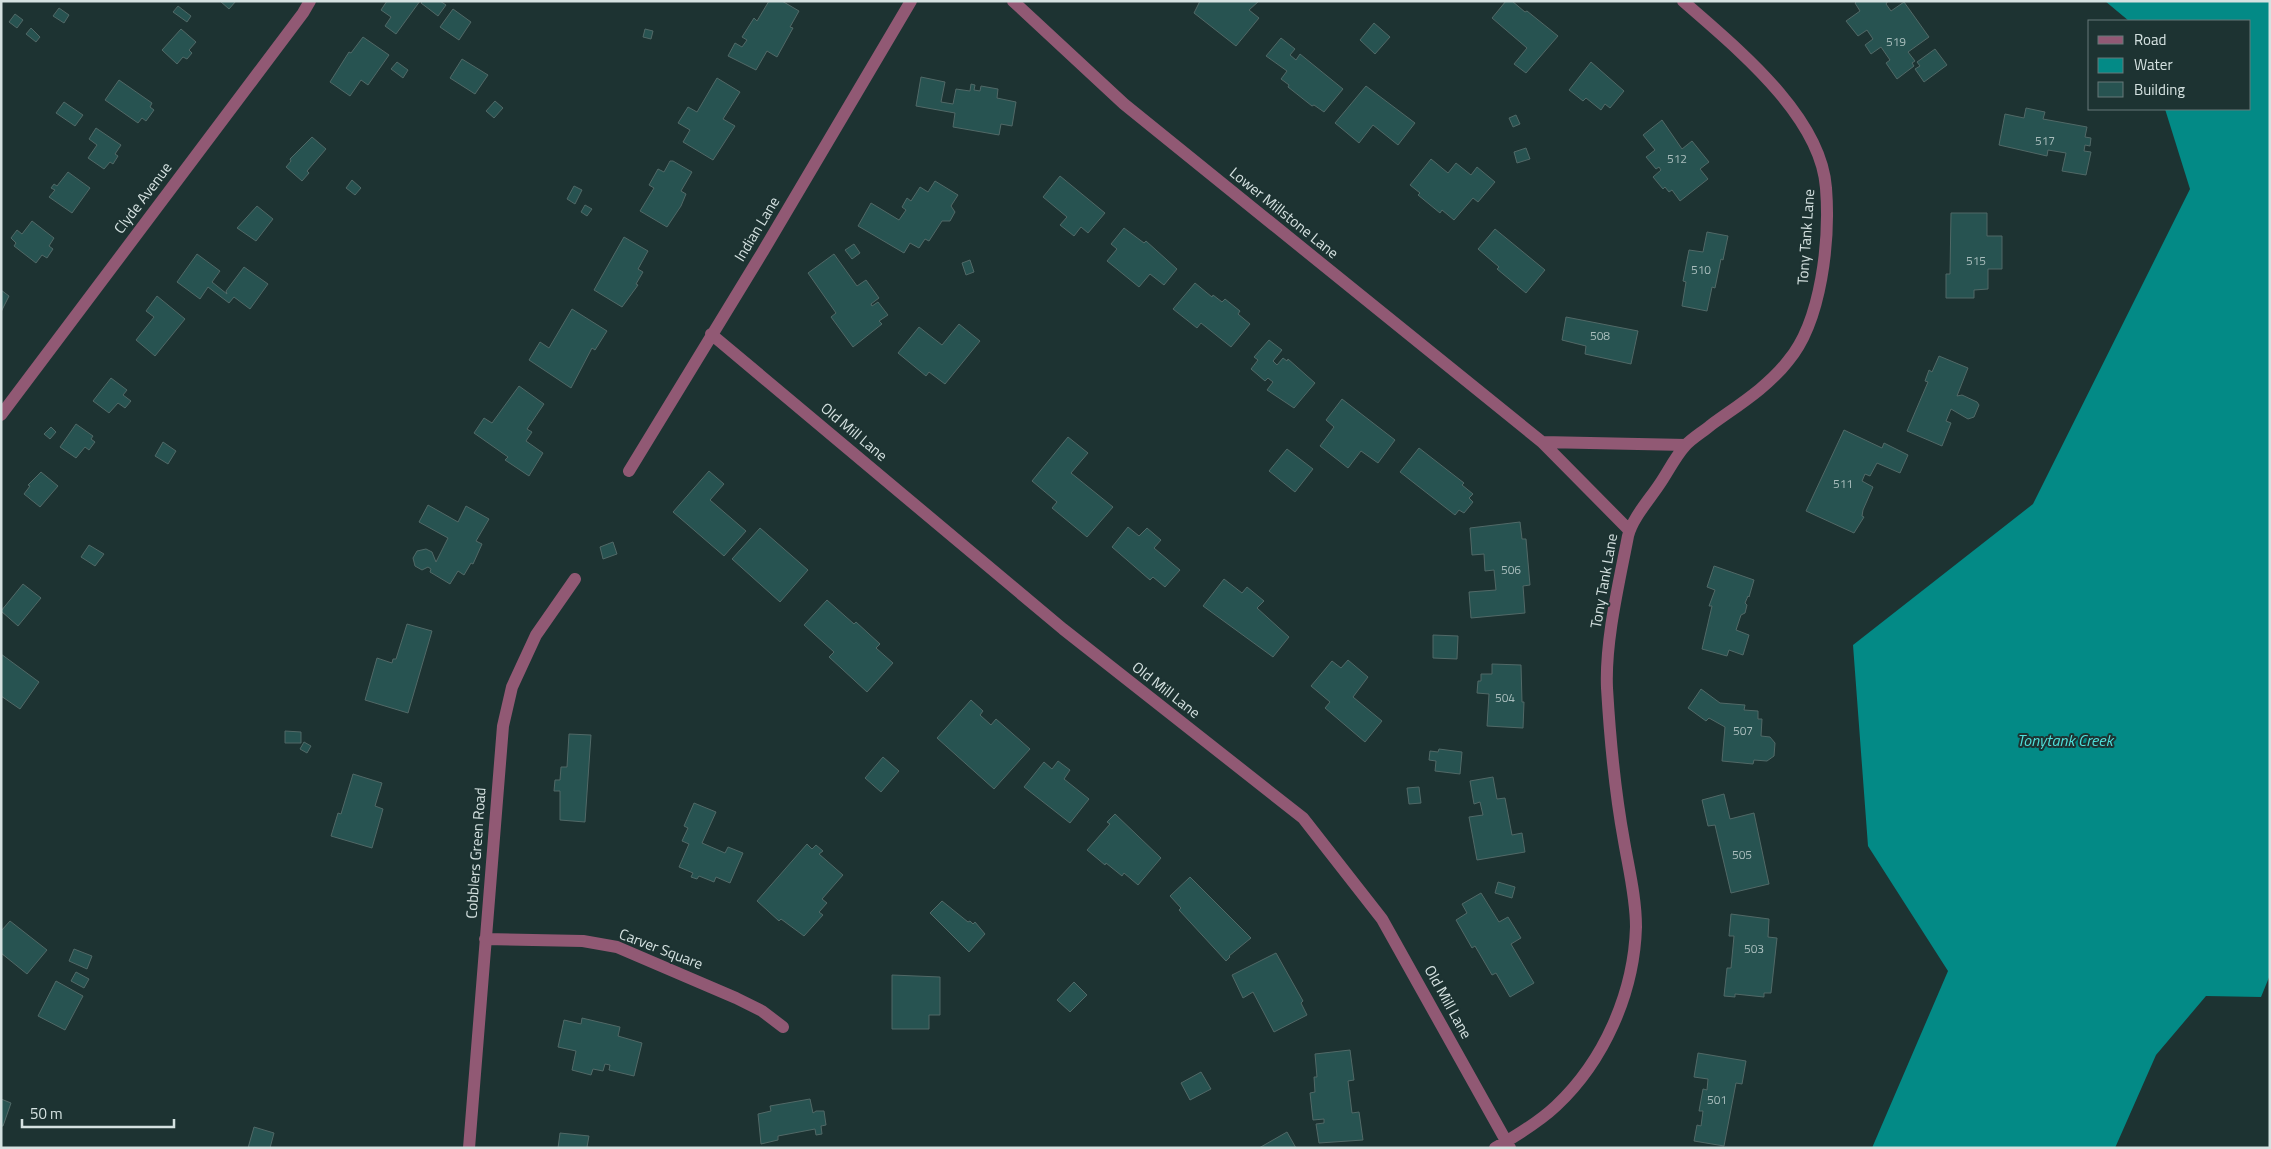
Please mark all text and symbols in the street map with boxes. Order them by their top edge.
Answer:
legend [2088,20,2251,110]
text: Road [2134,28,2166,51]
house number: 519 [1886,32,1906,51]
text: Water [2134,53,2173,76]
text: Building [2134,78,2185,101]
house number: 517 [2035,131,2055,150]
house number: 512 [1667,149,1687,168]
street label: Clyde Avenue [108,157,177,238]
street label: Lower Millstone Lane [1225,161,1344,264]
street label: Tony Tank Lane [1791,188,1820,286]
street label: Indian Lane [728,192,785,266]
house number: 515 [1966,251,1986,270]
house number: 510 [1691,260,1711,279]
house number: 508 [1590,326,1610,345]
street label: Old Mill Lane [816,397,893,466]
house number: 511 [1833,474,1853,493]
street label: Tony Tank Lane [1584,532,1623,630]
house number: 506 [1501,560,1521,579]
street label: Old Mill Lane [1127,656,1205,724]
house number: 504 [1495,688,1515,707]
house number: 507 [1733,721,1753,740]
water label: Tonytank Creek [2017,728,2115,752]
street label: Cobblers Green Road [459,787,492,919]
house number: 505 [1732,845,1752,864]
street label: Carver Square [616,922,706,975]
house number: 503 [1744,939,1764,958]
street label: Old Mill Lane [1419,961,1478,1043]
house number: 501 [1707,1090,1727,1109]
scale bar [22,1096,175,1128]
text: 50 m [30,1102,63,1125]

